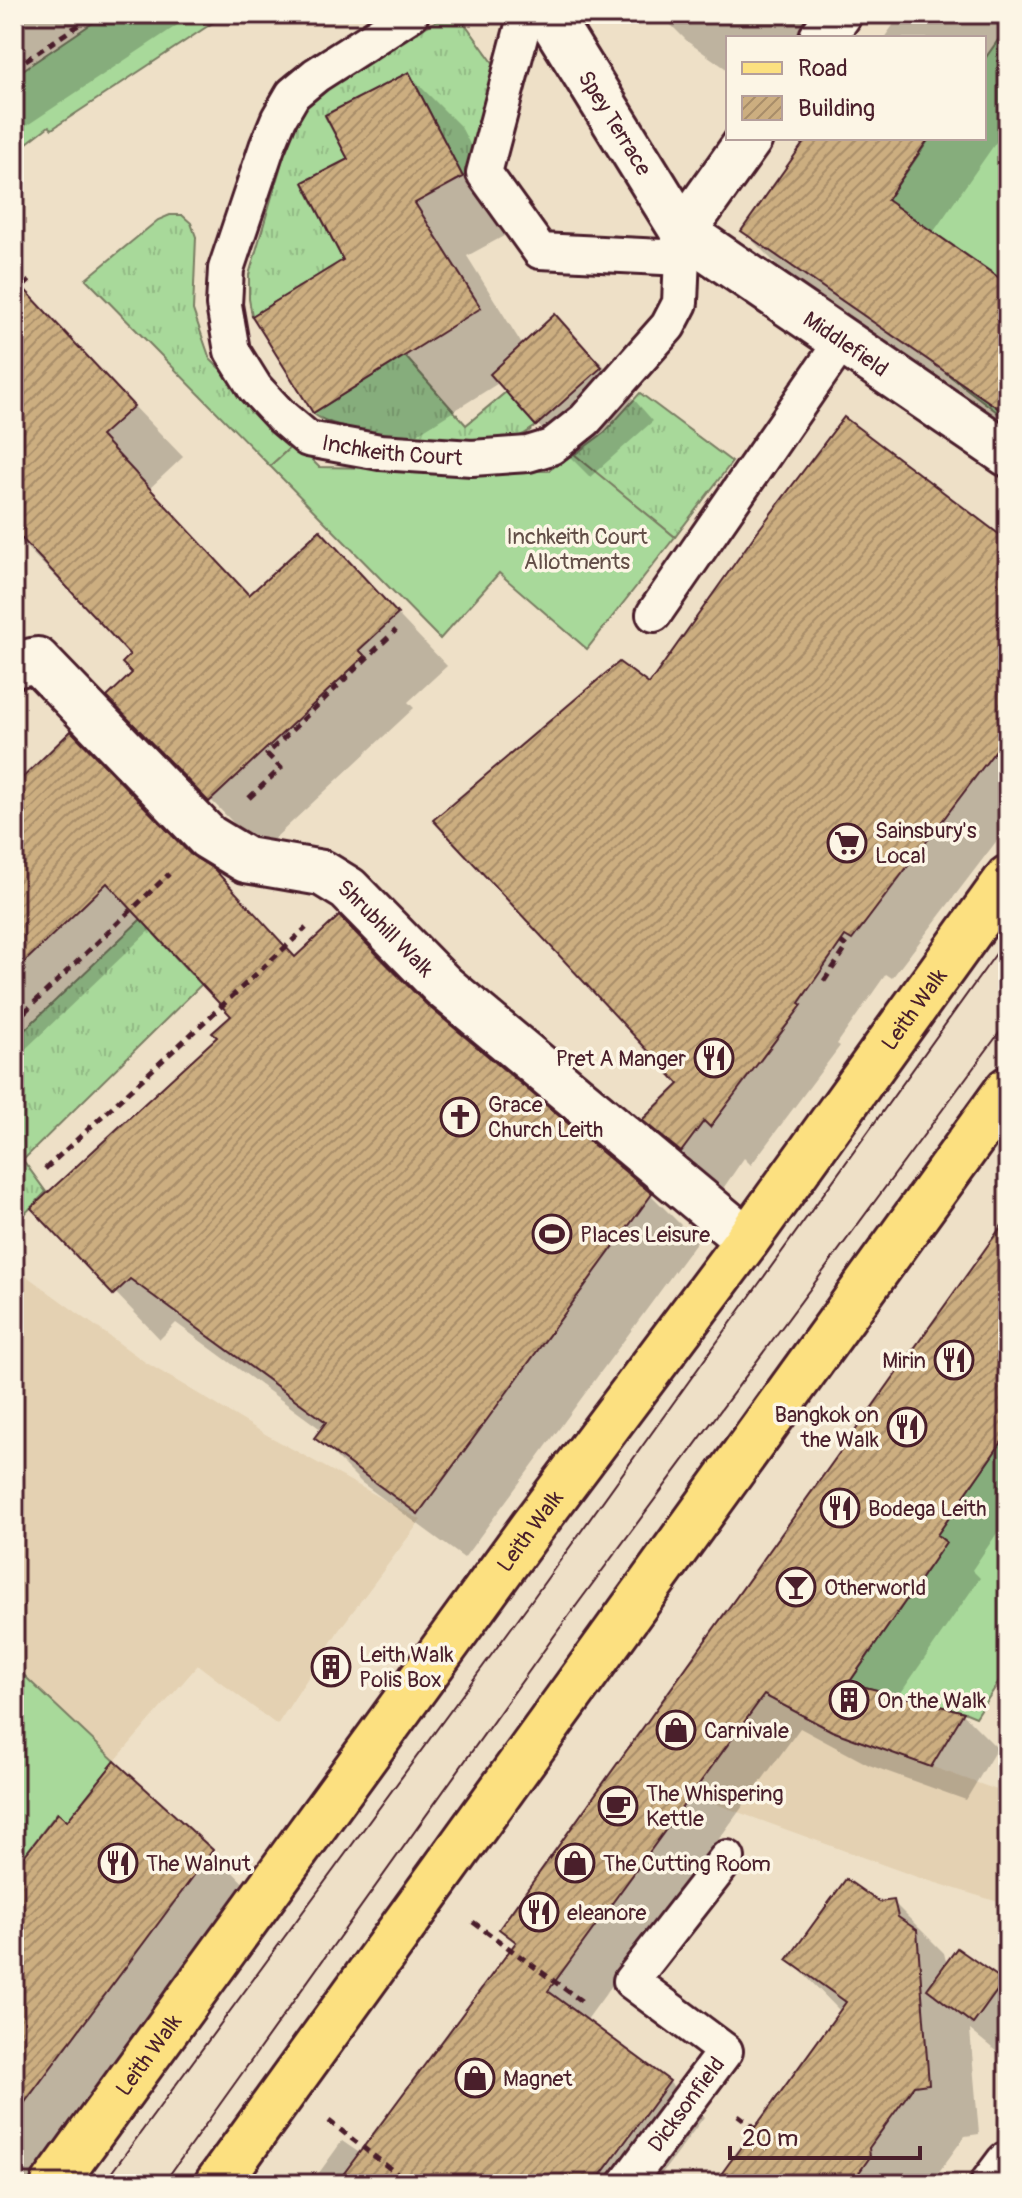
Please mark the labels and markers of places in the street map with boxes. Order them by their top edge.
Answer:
place label: Sainsbury's Local [875,817,977,870]
supermarket icon: Sainsbury's Local [826,822,868,864]
restaurant icon: Pret A Manger [693,1037,735,1079]
place label: Pret A Manger [556,1045,686,1073]
place label: Grace Church Leith [488,1091,603,1144]
church icon: Grace Church Leith [439,1096,481,1138]
sports icon: Places Leisure [531,1213,573,1255]
place label: Places Leisure [580,1221,710,1249]
restaurant icon: Mirin [933,1339,975,1381]
place label: Mirin [882,1347,926,1375]
place label: Bangkok on the Walk [774,1401,879,1454]
restaurant icon: Bangkok on the Walk [886,1406,928,1448]
restaurant icon: Bodega Leith [819,1487,861,1529]
place label: Bodega Leith [868,1495,987,1523]
bar icon: Otherworld [775,1566,817,1608]
place label: Otherworld [824,1574,926,1602]
place label: Leith Walk Polis Box [359,1641,454,1694]
building icon: Leith Walk Polis Box [310,1646,352,1688]
building icon: On the Walk [828,1679,870,1721]
place label: On the Walk [877,1687,986,1715]
shop icon: Carnivale [655,1709,697,1751]
place label: Carnivale [704,1717,789,1745]
place label: The Whispering Kettle [646,1780,784,1833]
cafe icon: The Whispering Kettle [597,1785,639,1827]
restaurant icon: The Walnut [97,1842,139,1884]
shop icon: The Cutting Room [554,1842,596,1884]
place label: The Walnut [146,1850,251,1878]
place label: The Cutting Room [603,1850,771,1878]
restaurant icon: eleanore [518,1891,560,1933]
place label: eleanore [567,1899,647,1927]
shop icon: Magnet [454,2057,496,2099]
place label: Magnet [503,2065,572,2093]

